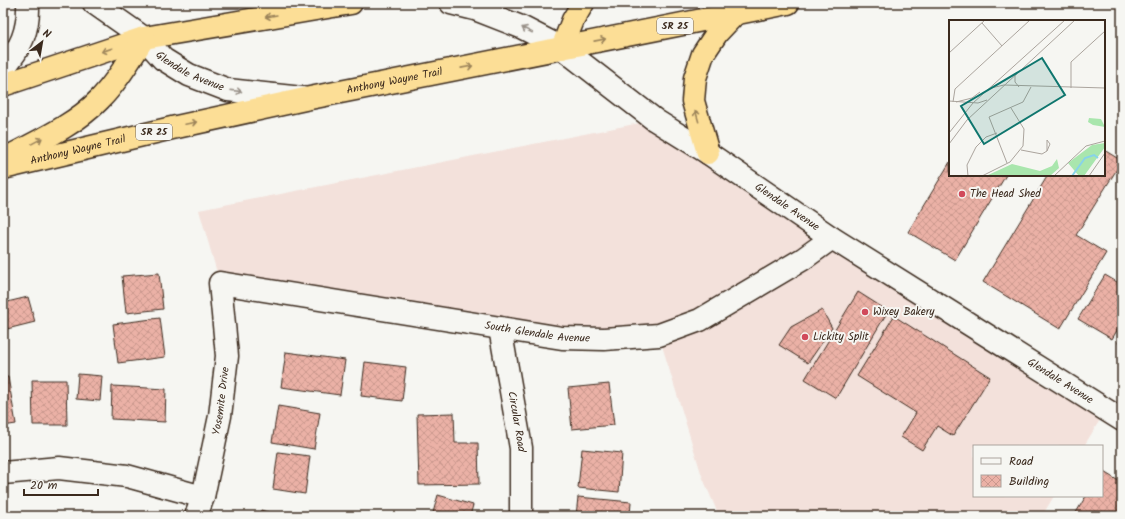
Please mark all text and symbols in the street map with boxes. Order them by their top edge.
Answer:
one-way arrow [265,13,278,21]
road number: SR 25 [657,18,693,34]
inset map [949,20,1105,176]
north arrow [22,22,62,62]
text: N [39,25,54,44]
one-way arrow [521,26,533,34]
one-way arrow [593,36,606,44]
one-way arrow [101,47,114,54]
street label: Glendale Avenue [151,47,227,97]
one-way arrow [460,62,473,70]
street label: Anthony Wayne Trail [345,63,444,100]
one-way arrow [229,87,242,95]
one-way arrow [693,110,700,123]
one-way arrow [184,119,197,127]
road number: SR 25 [136,124,172,140]
street label: Anthony Wayne Trail [28,130,128,170]
one-way arrow [31,137,43,145]
street label: Glendale Avenue [751,178,823,236]
place label: The Head Shed [970,185,1041,203]
marker: The Head Shed [957,189,967,199]
place label: Wixey Bakery [873,303,935,321]
marker: Wixey Bakery [860,307,870,317]
street label: South Glendale Avenue [483,317,590,348]
place label: Lickity Split [813,328,870,346]
marker: Lickity Split [800,332,810,342]
street label: Glendale Avenue [1023,354,1097,409]
street label: Yosemite Drive [207,366,235,437]
street label: Circular Road [502,390,530,452]
legend [973,445,1103,497]
text: Road [1009,452,1034,471]
scale bar [24,471,98,497]
text: Building [1009,472,1049,491]
text: 20 m [30,476,58,495]

